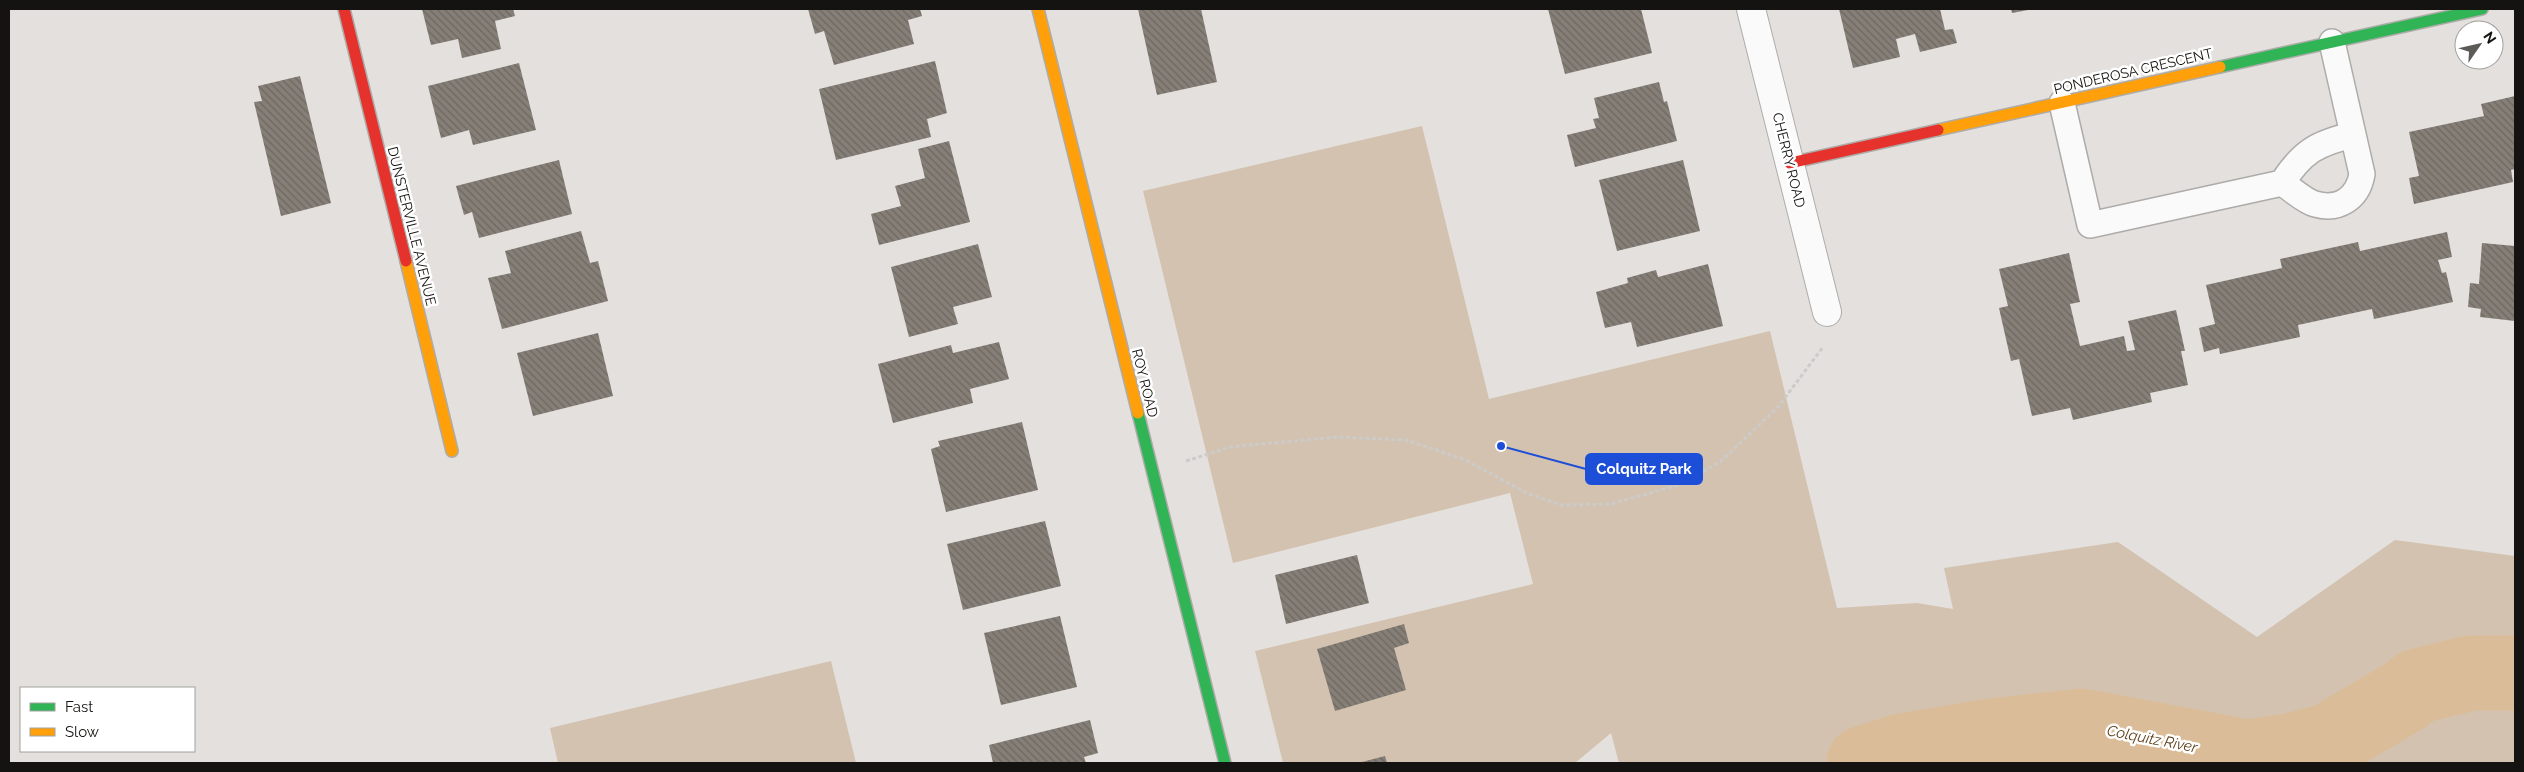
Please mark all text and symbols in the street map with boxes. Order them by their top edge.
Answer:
north arrow [2454,20,2504,70]
text: N [2480,29,2499,47]
street label: PONDEROSA CRESCENT [2052,45,2214,97]
street label: CHERRY ROAD [1769,111,1809,209]
street label: DUNSTERVILLE AVENUE [384,145,440,307]
street label: ROY ROAD [1129,347,1161,419]
callout: Colquitz Park [1586,454,1702,484]
text: Colquitz Park [1596,460,1692,478]
legend [20,687,195,752]
text: Fast [65,698,93,716]
water label: Colquitz River [2105,721,2199,757]
text: Slow [65,723,99,741]

